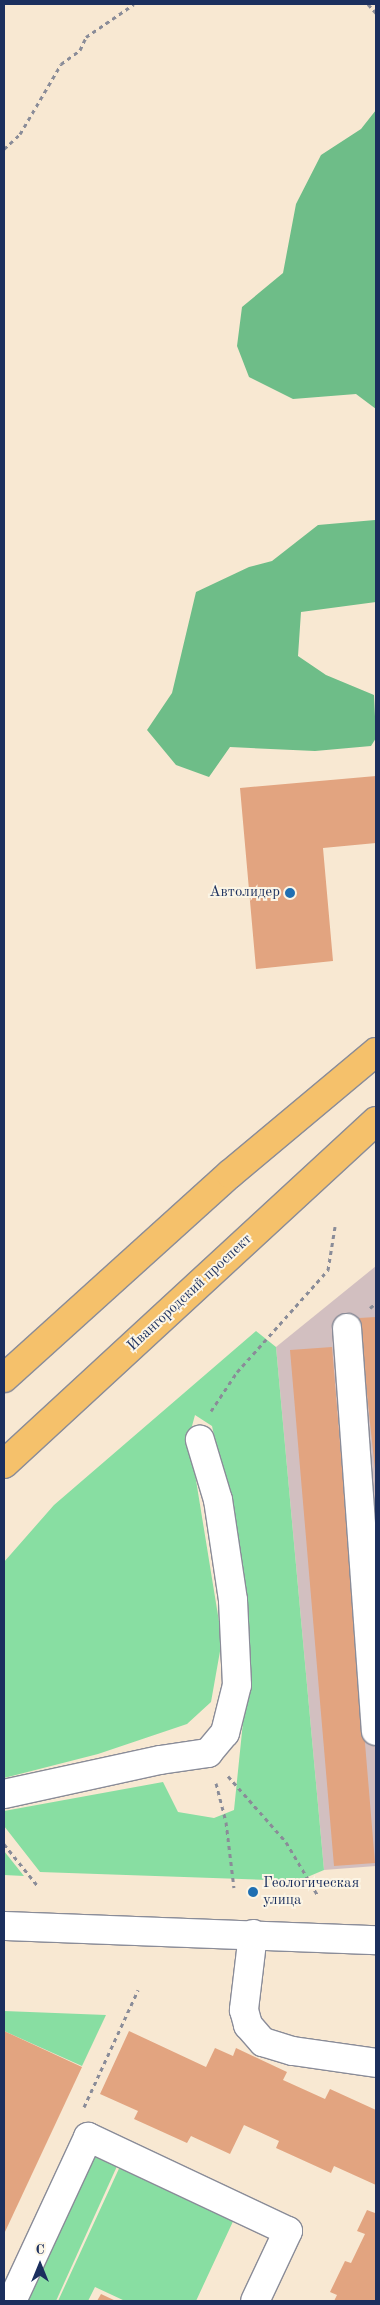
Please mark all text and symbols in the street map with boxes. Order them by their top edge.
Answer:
place label: Автолидер [209,884,280,902]
marker: Автолидер [284,887,296,899]
street label: Ивангородский проспект [124,1231,256,1355]
place label: Геологическая улица [263,1874,359,1909]
marker: Геологическая улица [247,1886,259,1898]
north arrow [15,2240,65,2290]
text: С [35,2243,45,2257]

